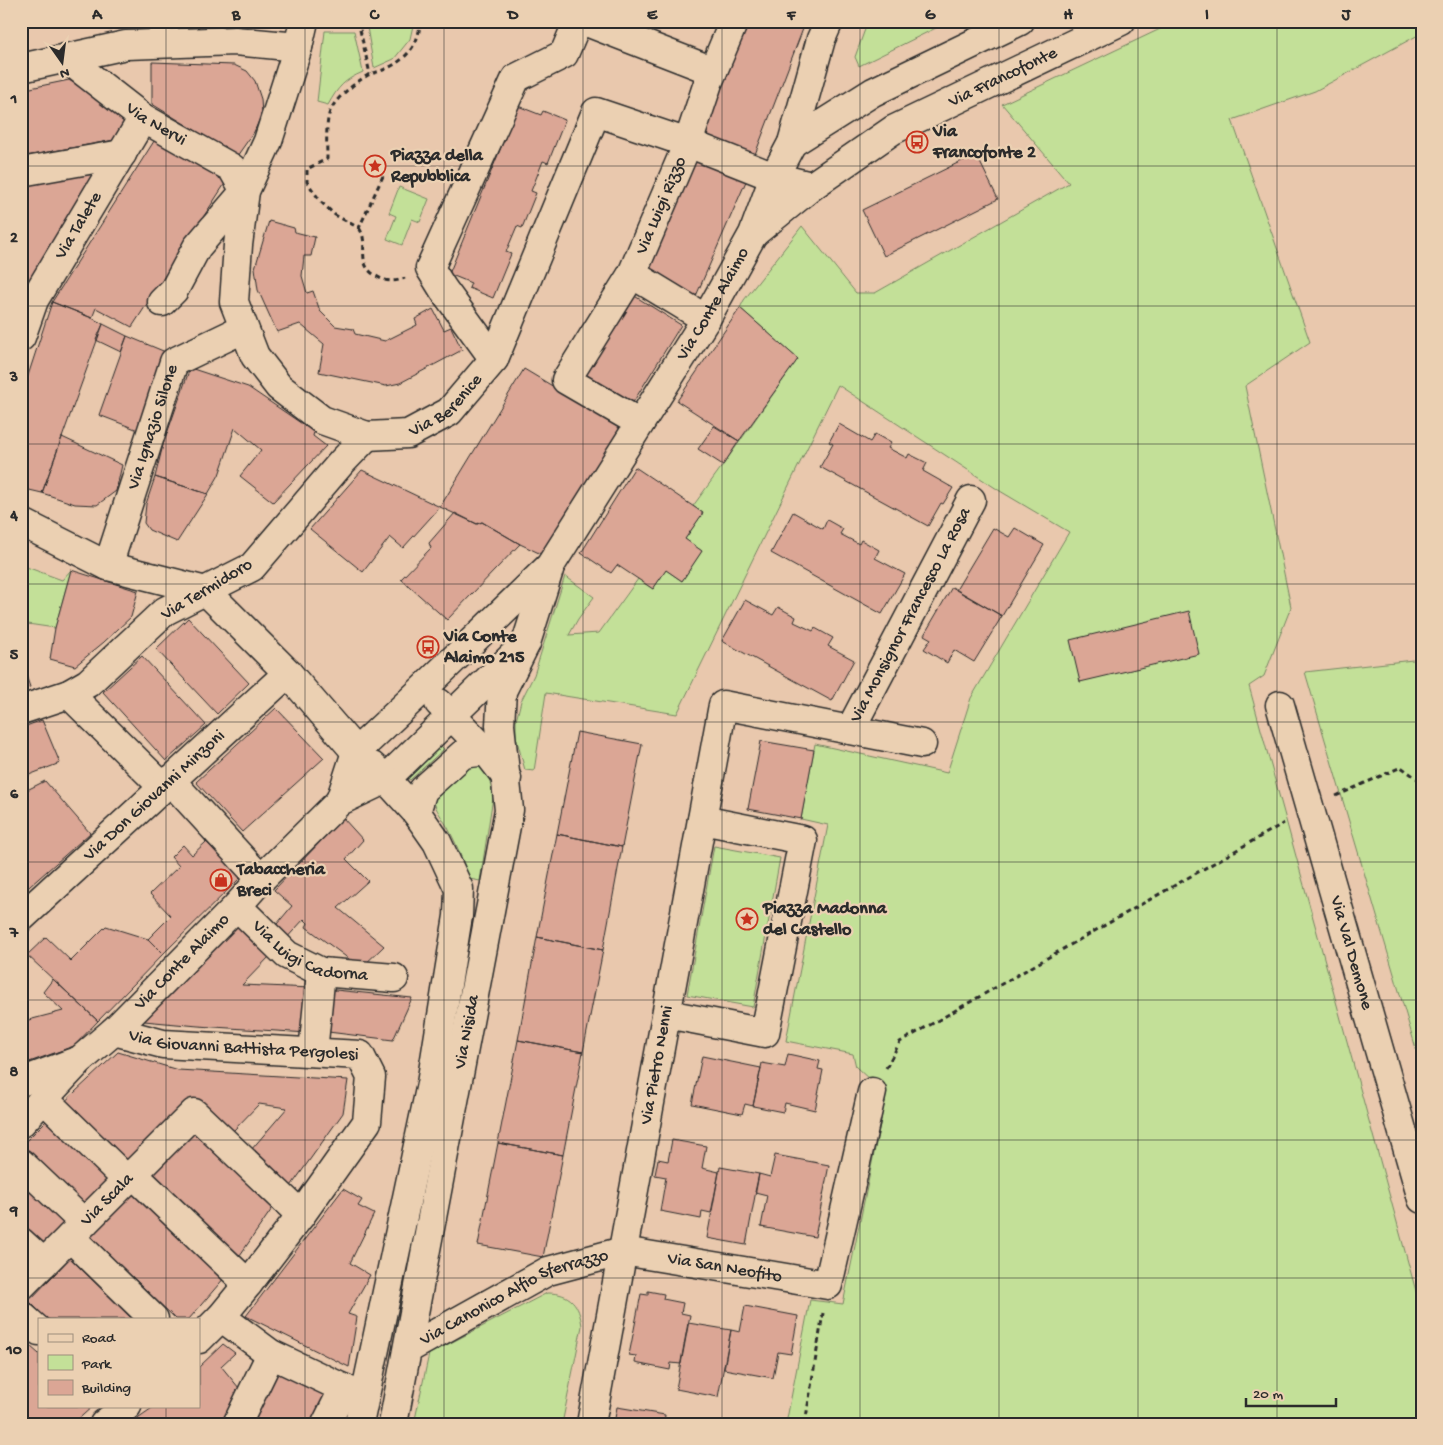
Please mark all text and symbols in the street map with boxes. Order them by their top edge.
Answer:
text: A [91,7,103,26]
text: B [231,7,241,26]
text: C [369,7,380,26]
text: D [506,7,519,26]
text: E [647,7,658,26]
text: F [786,7,797,26]
text: G [925,7,936,26]
text: H [1063,7,1073,26]
text: I [1205,7,1209,26]
text: J [1341,7,1352,26]
north arrow [38,38,88,88]
street label: Via Francofonte [944,42,1061,113]
text: N [58,63,71,82]
text: 1 [10,91,17,110]
street label: Via Nervi [120,97,190,151]
place label: Via Francofonte 2 [932,122,1036,164]
bus stop icon: Via Francofonte 2 [905,130,929,154]
place label: Piazza della Repubblica [390,146,484,188]
street label: Via Luigi Rizzo [631,153,691,258]
place icon: Piazza della Repubblica [363,154,387,178]
street label: Via Talete [50,187,107,264]
text: 2 [10,230,18,249]
street label: Via Conte Alaimo [671,244,754,365]
street label: Via Ignazio Silone [123,361,183,493]
text: 3 [9,369,18,388]
street label: Via Berenice [405,369,488,442]
street label: Via Monsignor Francesco La Rosa [845,503,976,727]
text: 4 [9,508,18,527]
street label: Via Termidoro [157,554,257,626]
place label: Via Conte Alaimo 215 [443,627,525,669]
bus stop icon: Via Conte Alaimo 215 [416,635,440,659]
text: 5 [10,647,19,666]
street label: Via Don Giovanni Minzoni [78,725,230,866]
text: 6 [10,786,19,805]
place label: Tabaccheria Breci [235,860,326,902]
shop icon: Tabaccheria Breci [209,868,233,892]
street label: Via Val Demone [1325,893,1378,1013]
place label: Piazza Madonna del Castello [762,899,887,941]
place icon: Piazza Madonna del Castello [735,907,759,931]
street label: Via Conte Alaimo [129,909,234,1015]
street label: Via Luigi Cadorna [247,915,370,986]
text: 7 [9,925,19,944]
street label: Via Nisida [450,992,485,1072]
street label: Via Pietro Nenni [635,1004,678,1127]
street label: Via Giovanni Battista Pergolesi [125,1025,359,1065]
text: 8 [10,1064,19,1083]
street label: Via Scala [76,1168,139,1231]
text: 9 [9,1203,18,1222]
street label: Via Canonico Alfio Sferrazzo [416,1245,611,1351]
street label: Via San Neofito [665,1248,784,1288]
legend [38,1318,200,1408]
text: Road [82,1330,116,1348]
text: 10 [5,1342,22,1361]
text: Park [81,1356,112,1374]
scale bar [1246,1375,1336,1407]
text: Building [81,1380,131,1398]
text: 20 m [1253,1386,1283,1404]

